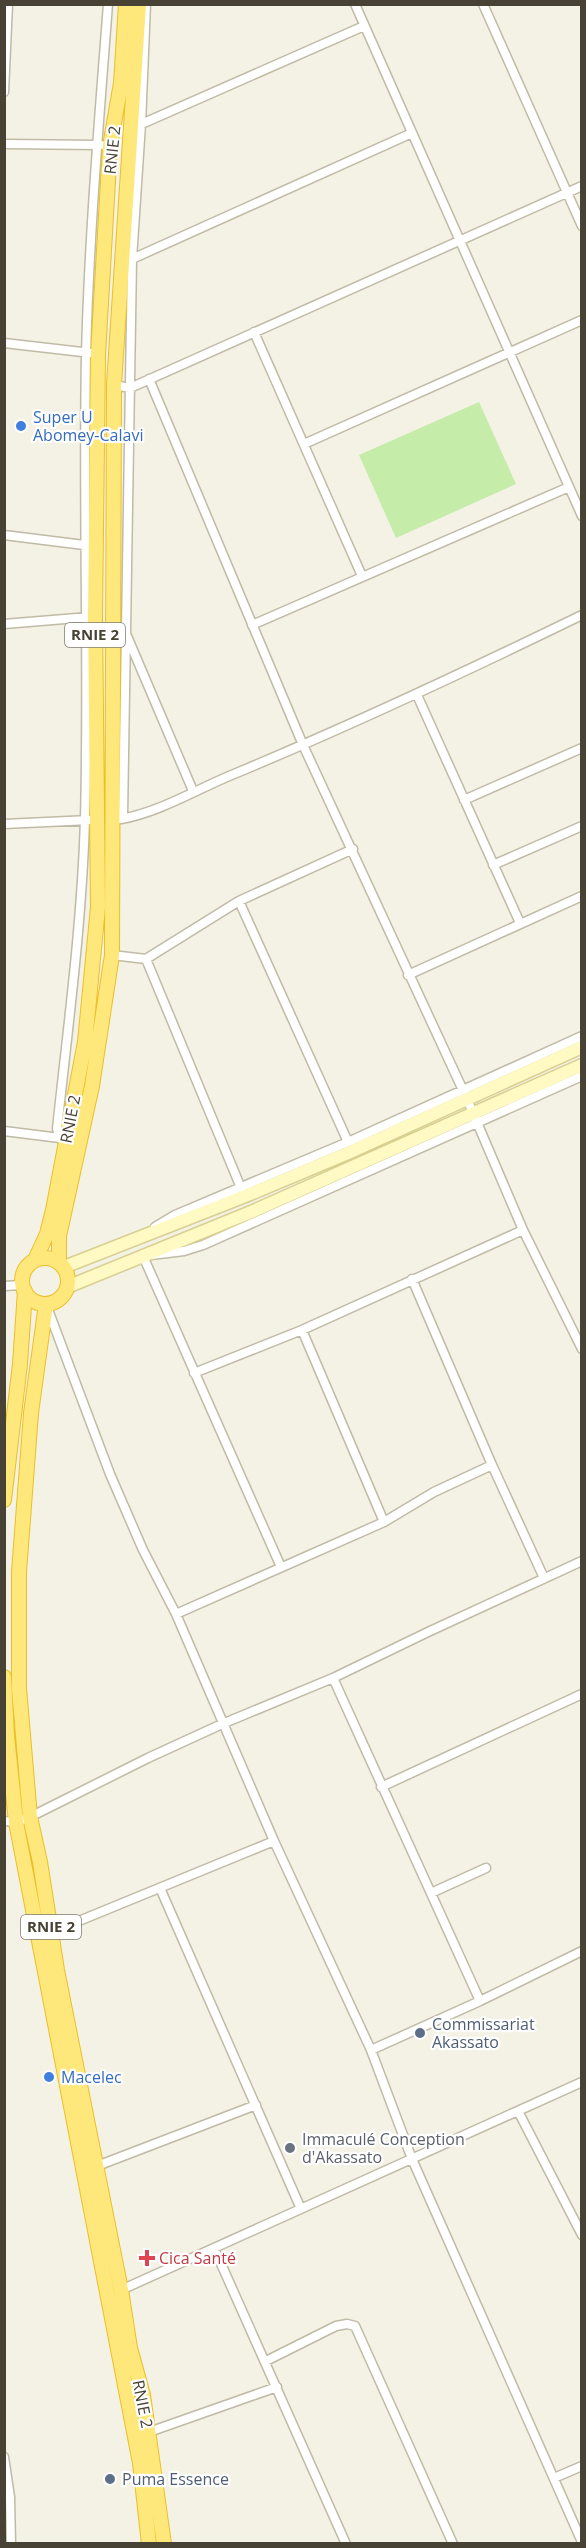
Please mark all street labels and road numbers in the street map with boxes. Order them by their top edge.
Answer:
street label: RNIE 2 [99,125,125,175]
road number: RNIE 2 [65,623,125,647]
street label: RNIE 2 [55,1093,85,1145]
road number: RNIE 2 [21,1915,81,1939]
street label: RNIE 2 [128,2378,158,2430]

